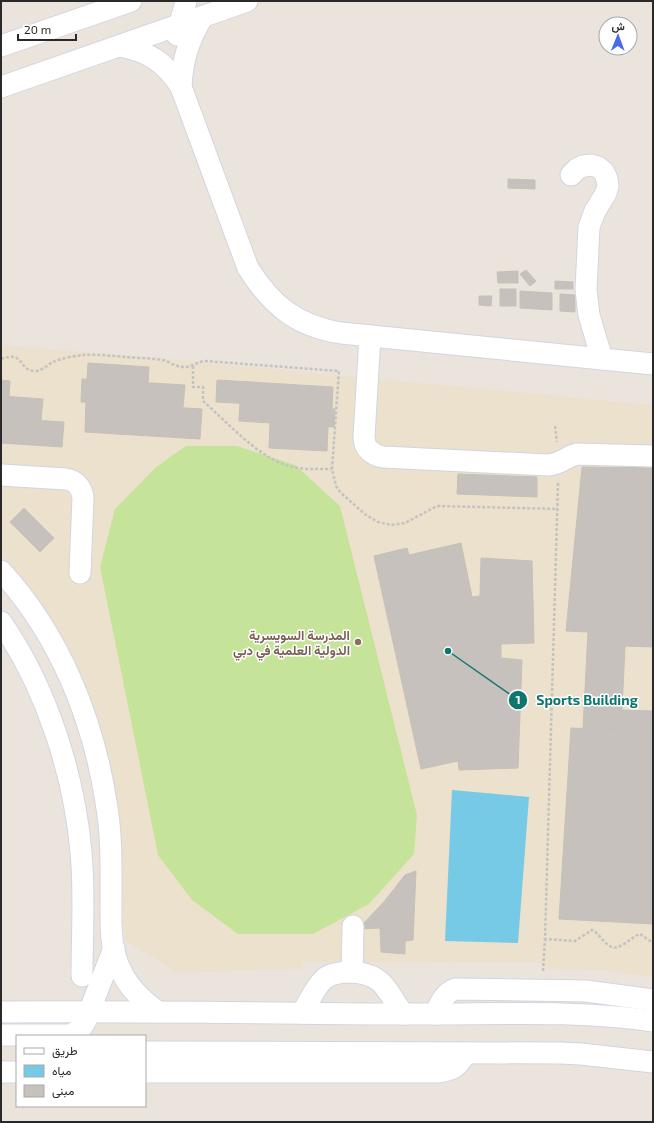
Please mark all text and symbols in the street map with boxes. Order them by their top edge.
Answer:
scale bar [18,16,76,42]
north arrow [598,16,638,56]
text: ش [611,19,625,33]
text: 20 m [24,22,51,36]
place label: المدرسة السويسرية الدولية العلمية في دبي [233,627,350,661]
marker: المدرسة السويسرية الدولية العلمية في دبي [353,637,363,647]
callout: Sports Building [508,687,646,713]
text: Sports Building [536,691,638,708]
text: 1 [515,692,521,706]
legend [16,1035,146,1107]
text: طريق [52,1043,78,1059]
text: مياه [52,1063,71,1078]
text: مبنى [52,1083,74,1099]

